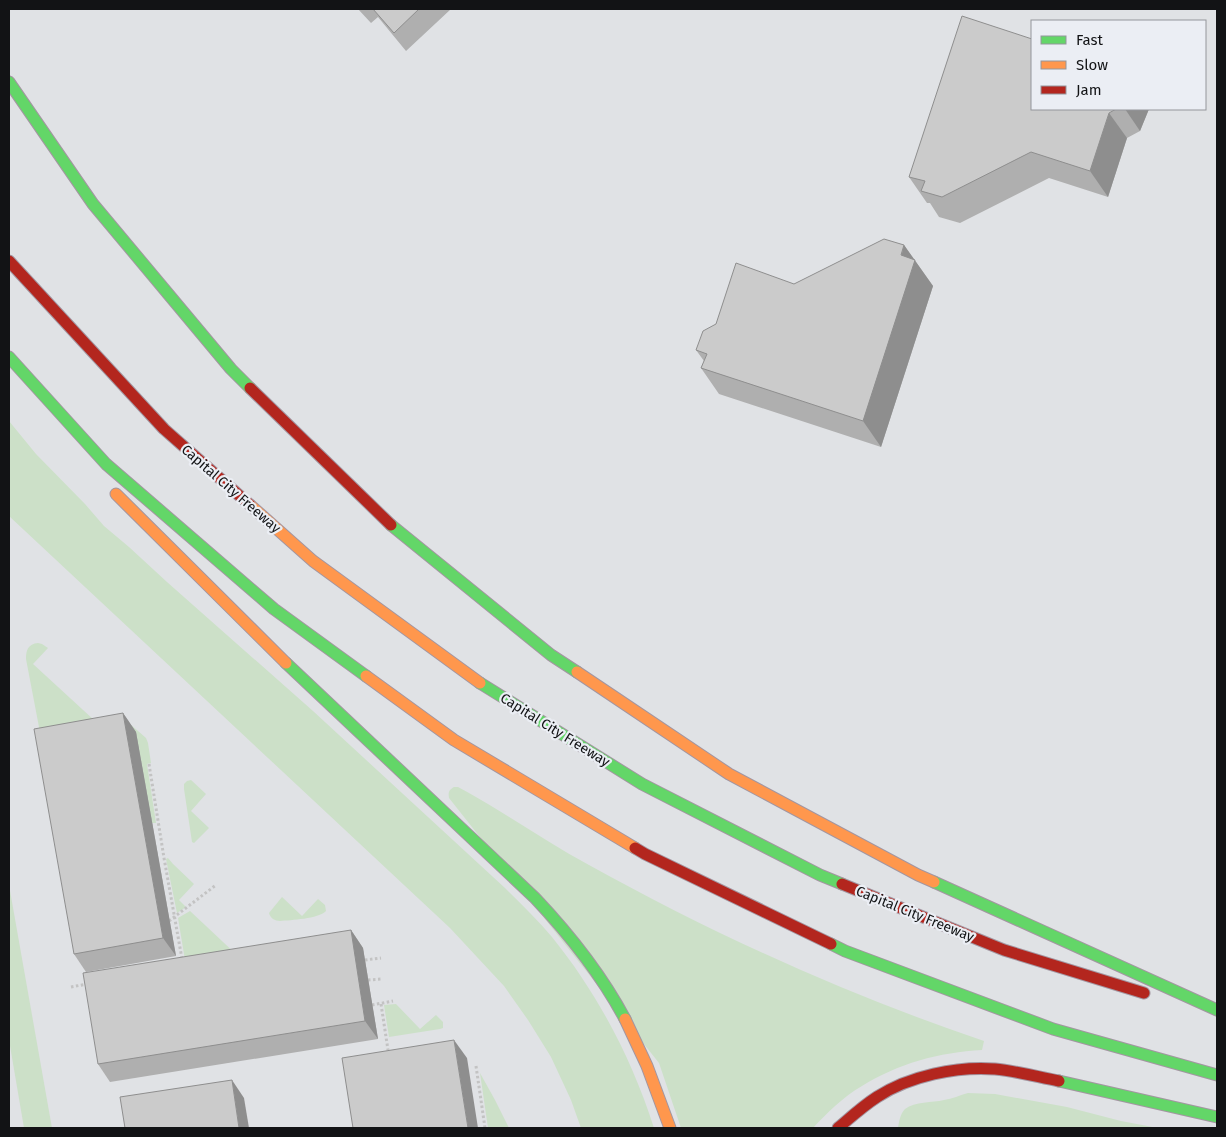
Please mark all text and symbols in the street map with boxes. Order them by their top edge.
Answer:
legend [1031,20,1206,110]
text: Fast [1076,31,1103,49]
text: Slow [1076,56,1108,74]
text: Jam [1076,81,1102,99]
street label: Capital City Freeway [178,441,284,537]
street label: Capital City Freeway [497,689,613,771]
street label: Capital City Freeway [853,883,977,946]

